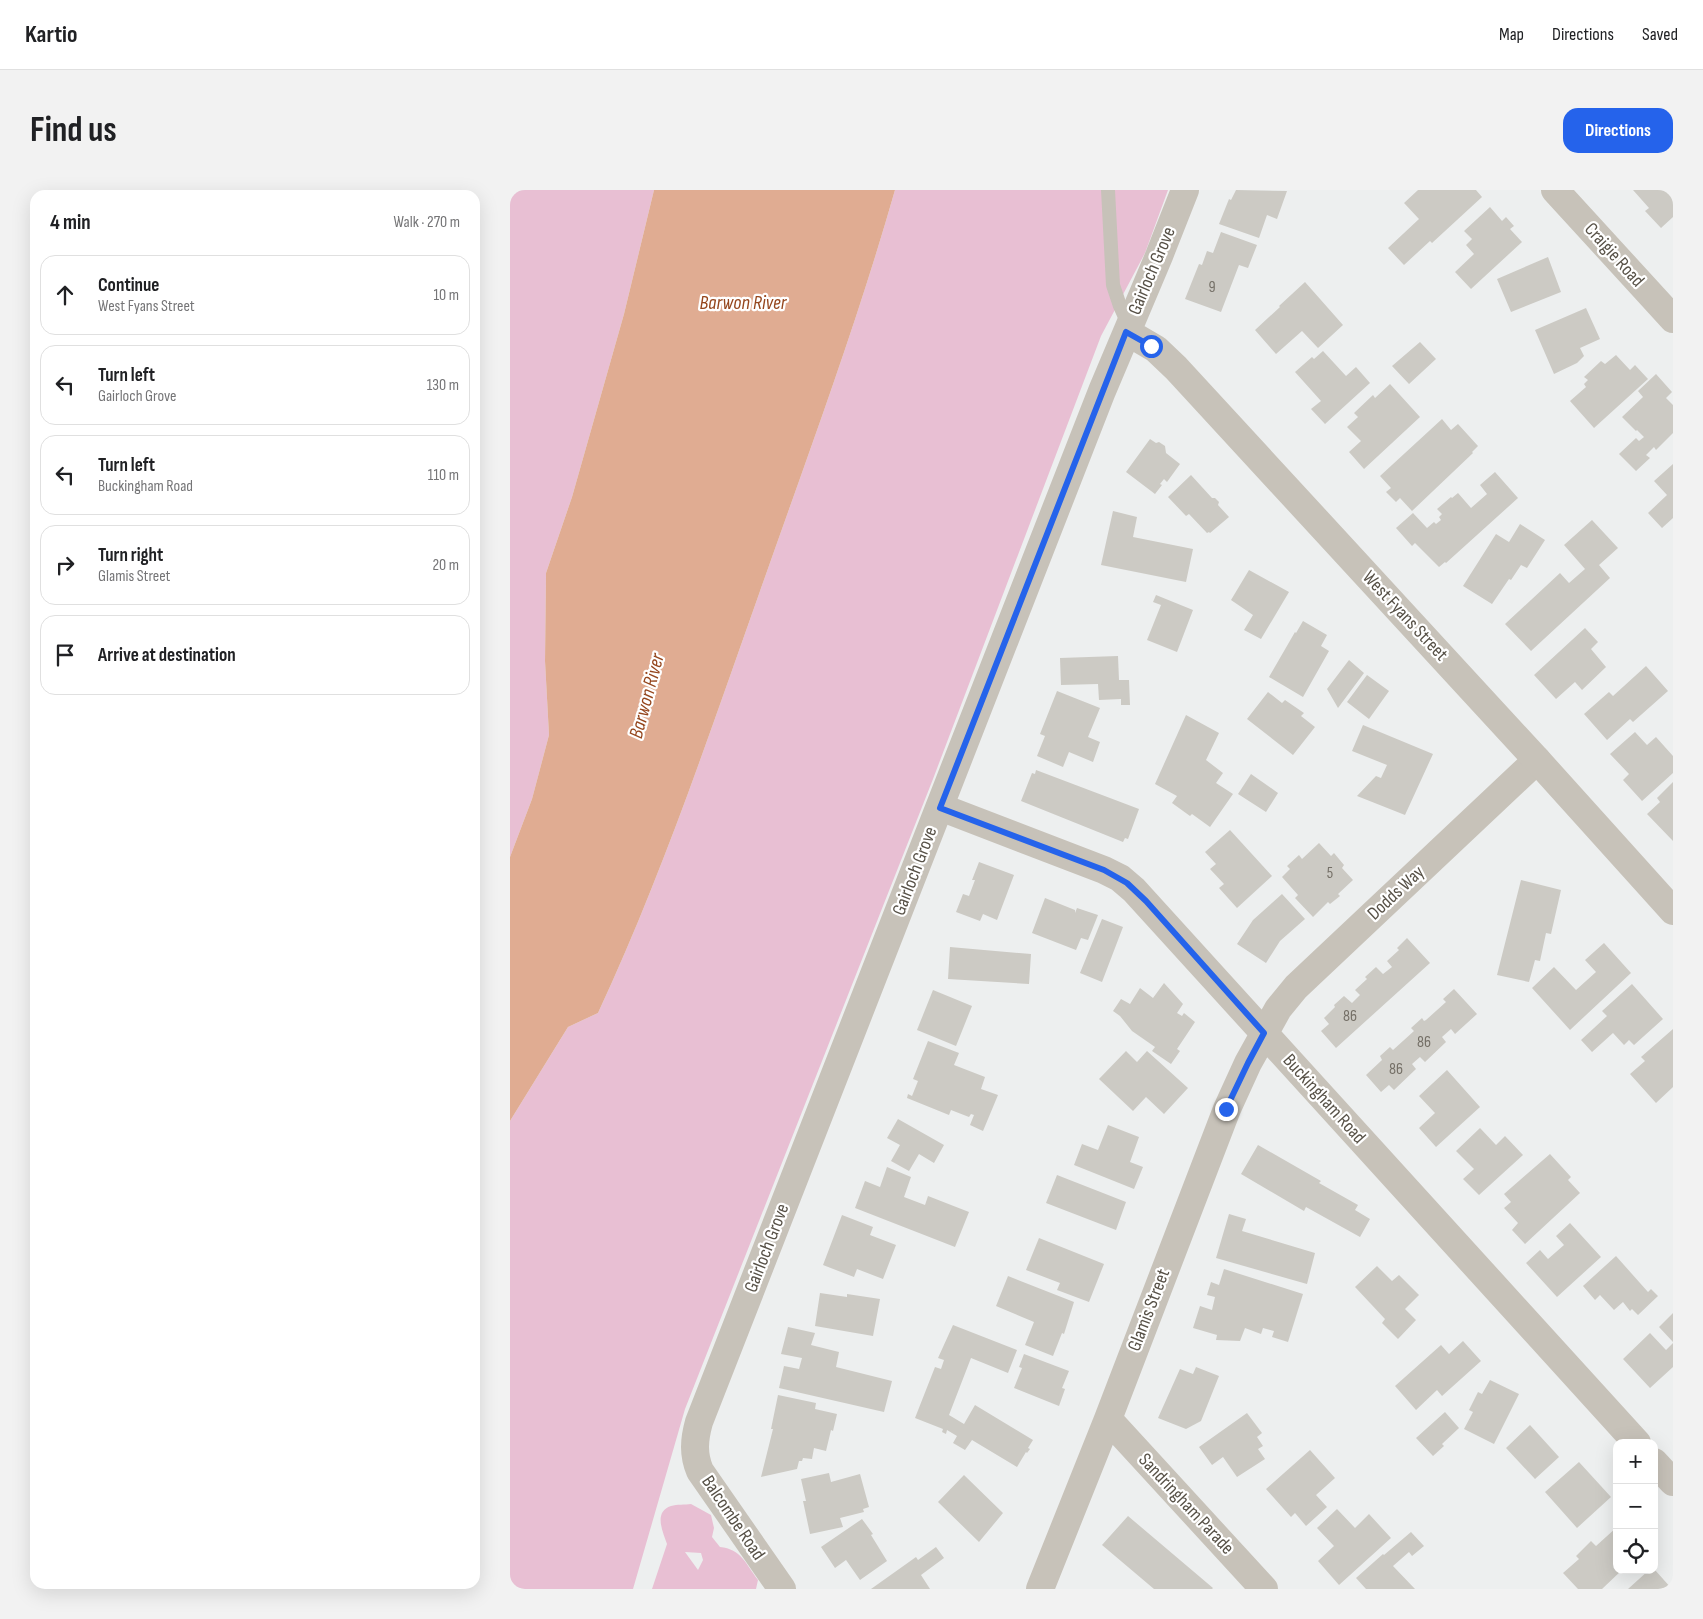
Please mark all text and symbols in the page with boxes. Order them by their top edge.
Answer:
text: Kartio [25,20,77,49]
text: Map [1499,24,1524,45]
text: Directions [1552,24,1614,45]
text: Saved [1642,24,1678,45]
button: Directions [1563,108,1673,153]
text: Find us [30,109,117,152]
text: 4 min [50,210,91,235]
text: Walk · 270 m [394,213,460,232]
street label: Craigie Road [1579,218,1649,292]
street label: Gairloch Grove [1123,224,1181,318]
text: Continue [98,274,159,297]
house number: 9 [1208,278,1216,297]
icon: ahead [51,281,79,309]
text: 10 m [433,286,459,305]
water label: Barwon River [700,291,788,315]
text: West Fyans Street [98,297,195,316]
route start [1140,335,1163,358]
text: Turn left [98,364,155,387]
icon: left [51,371,79,399]
text: 130 m [427,376,459,395]
text: Gairloch Grove [98,387,176,406]
text: Turn left [98,454,155,477]
icon: left [51,461,79,489]
text: 110 m [428,466,459,485]
text: Buckingham Road [98,477,193,496]
text: Turn right [98,544,163,567]
icon: right [51,551,79,579]
text: 20 m [432,556,459,575]
street label: West Fyans Street [1357,566,1453,666]
text: Glamis Street [98,567,170,586]
icon: arrive [51,641,79,669]
text: Arrive at destination [98,644,236,667]
water label: Barwon River [624,650,670,741]
street label: Gairloch Grove [888,823,942,919]
street label: Dodds Way [1363,861,1430,925]
house number: 5 [1327,864,1333,883]
house number: 86 [1343,1007,1357,1026]
house number: 86 [1417,1033,1431,1052]
street label: Buckingham Road [1278,1049,1370,1149]
house number: 86 [1389,1060,1403,1079]
route end [1215,1098,1238,1121]
street label: Gairloch Grove [740,1200,794,1296]
street label: Glamis Street [1123,1266,1175,1354]
map controls [1613,1439,1658,1574]
button: + [1613,1439,1658,1484]
street label: Sandringham Parade [1133,1449,1239,1559]
street label: Balcombe Road [696,1471,770,1565]
button: − [1613,1484,1658,1529]
button: locate [1613,1529,1658,1574]

